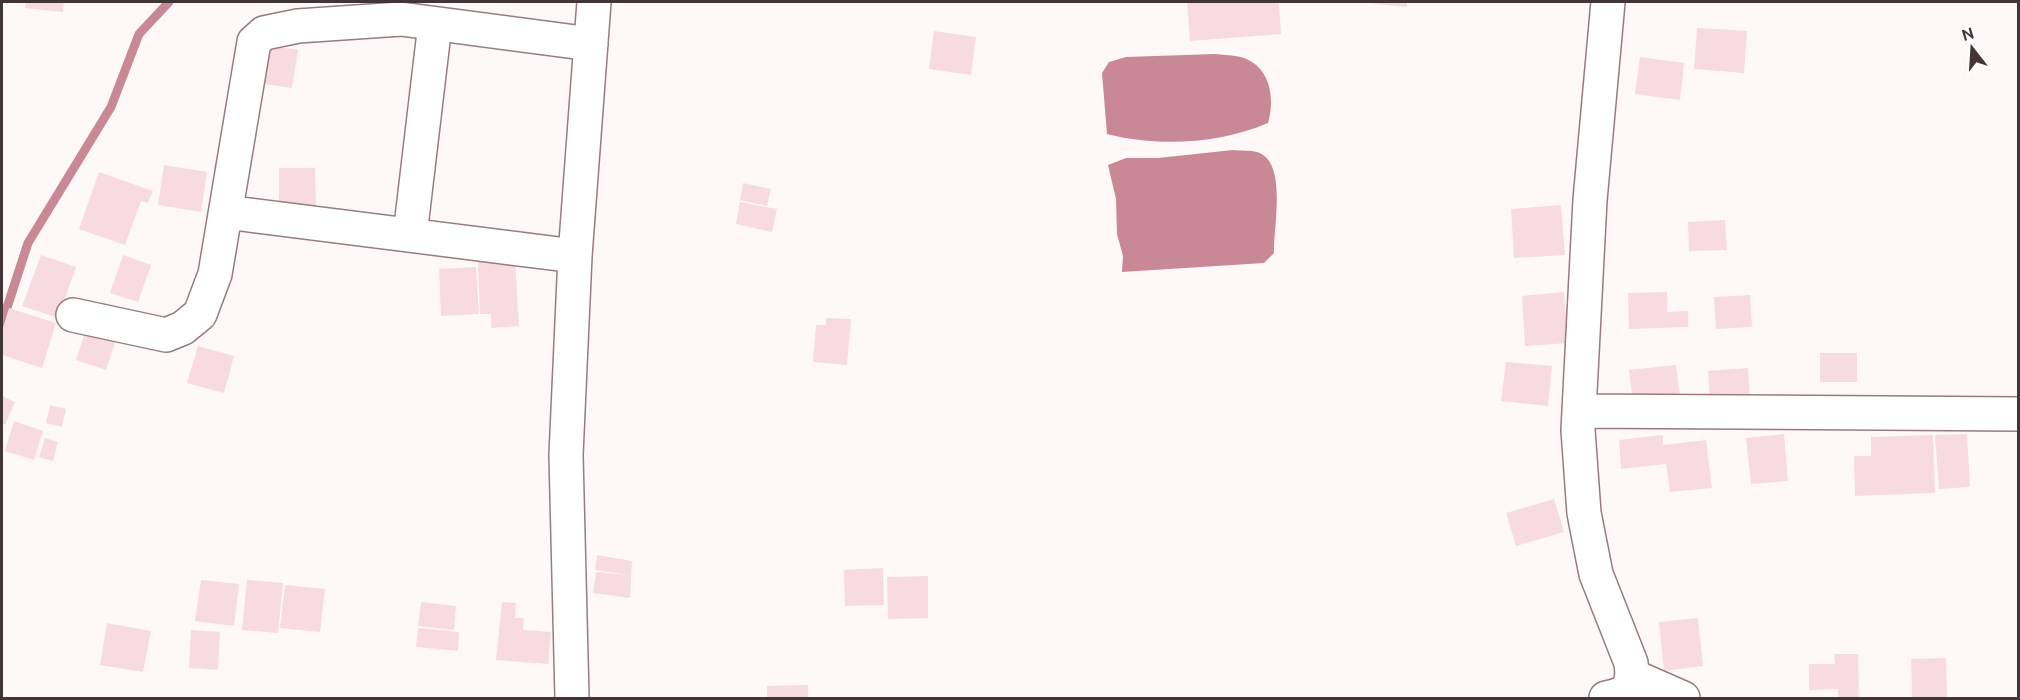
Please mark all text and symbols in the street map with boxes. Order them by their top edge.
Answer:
north arrow [1942,18,2002,78]
text: N [1959,23,1976,44]

